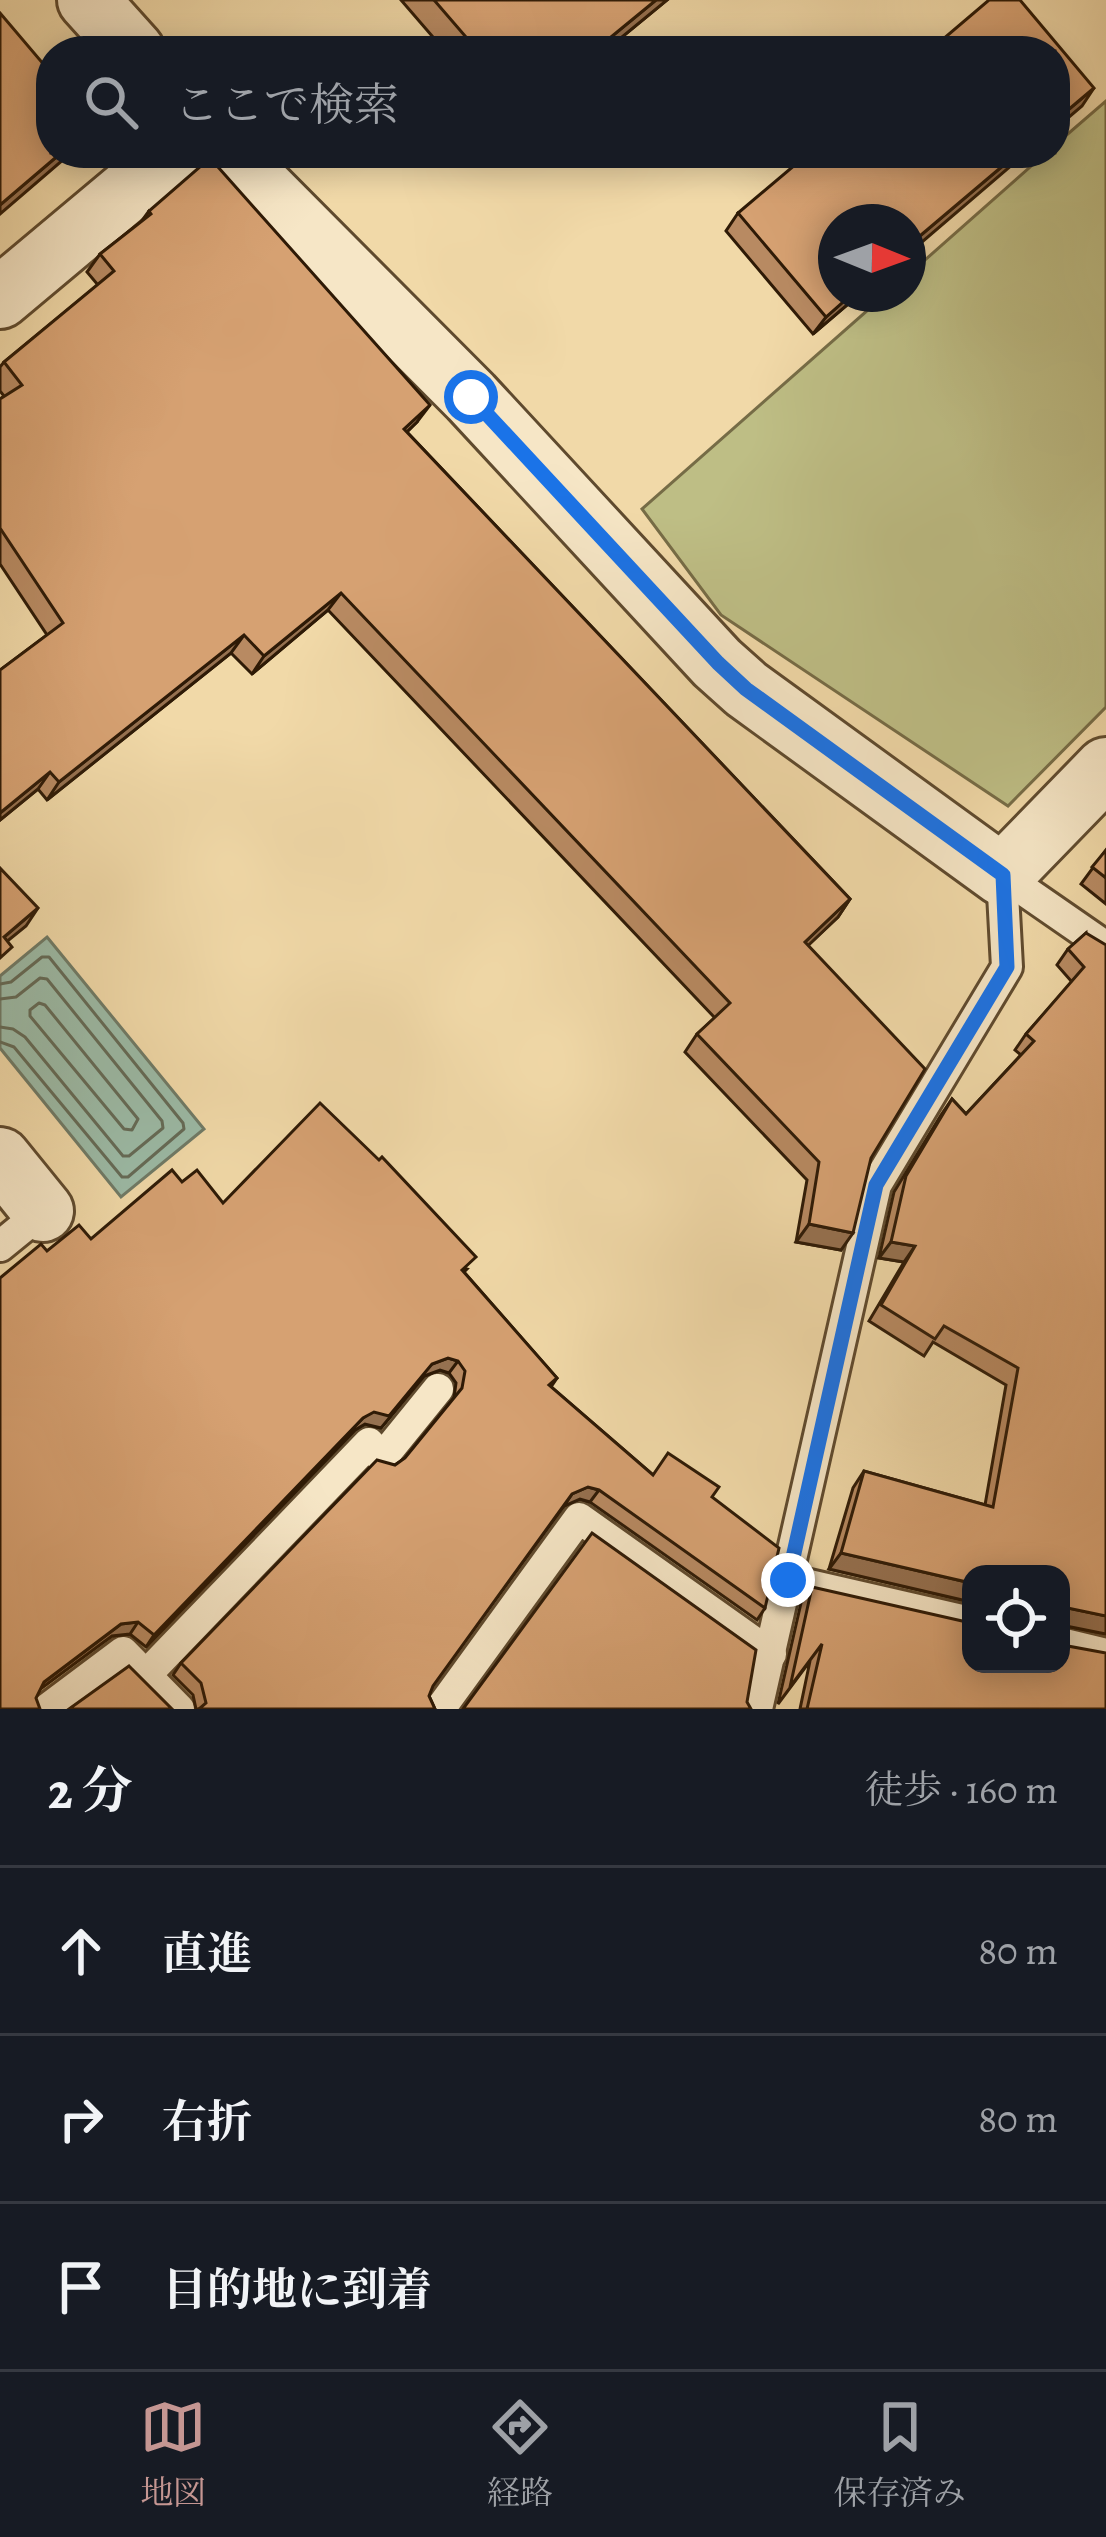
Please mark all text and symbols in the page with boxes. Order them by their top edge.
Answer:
search box [36,36,1070,168]
icon: search [78,69,144,135]
text: ここで検索 [174,74,399,136]
north arrow [818,204,926,312]
route start [444,370,498,424]
route end [761,1553,815,1607]
map controls [962,1565,1070,1673]
button: locate [962,1565,1070,1673]
text: 2 分 [48,1756,133,1826]
text: 徒歩 · 160 m [865,1763,1058,1816]
icon: ahead [48,1918,114,1984]
text: 直進 [162,1923,252,1985]
text: 80 m [978,1924,1058,1977]
icon: right [48,2086,114,2152]
text: 右折 [162,2091,252,2153]
text: 80 m [978,2092,1058,2145]
icon: arrive [48,2254,114,2320]
text: 目的地に到着 [162,2259,432,2321]
tab: 地図 [140,2394,206,2515]
tab: 経路 [487,2394,553,2515]
tab: 保存済み [834,2394,966,2515]

